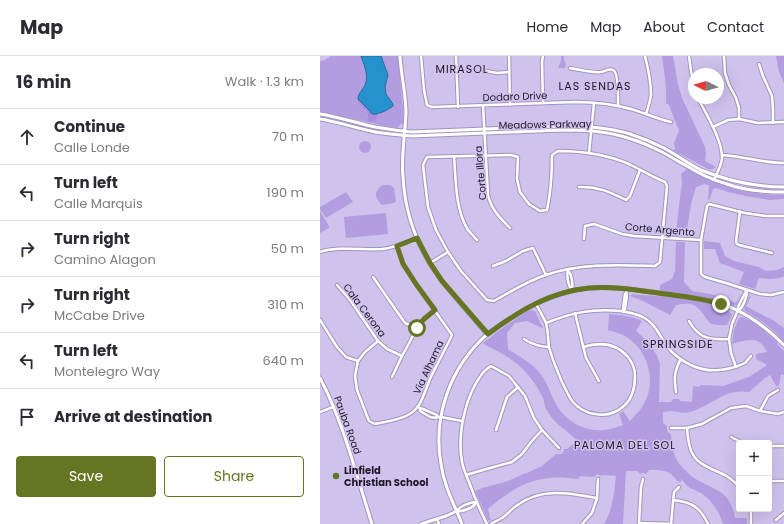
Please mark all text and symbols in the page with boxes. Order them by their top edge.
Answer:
text: Map [20,14,63,41]
text: Home [526,17,568,37]
text: Map [590,17,621,37]
text: About [643,17,685,37]
text: Contact [707,17,764,37]
district label: MIRASOL [435,61,489,77]
north arrow [688,68,724,104]
text: 16 min [16,70,71,94]
text: Walk · 1.3 km [225,72,304,91]
district label: LAS SENDAS [558,78,632,94]
street label: Dodaro Drive [482,88,548,105]
text: Continue [54,116,125,137]
street label: Meadows Parkway [498,116,592,133]
icon: ahead [16,126,38,148]
text: 70 m [272,127,304,146]
text: Calle Londe [54,138,130,157]
street label: Corte Illora [471,145,490,201]
text: Turn left [54,172,118,193]
icon: left [16,182,38,204]
text: 190 m [267,183,304,202]
text: Calle Marquis [54,194,143,213]
street label: Corte Argento [624,219,696,240]
text: Turn right [54,228,130,249]
icon: right [16,238,38,260]
text: 50 m [271,239,304,258]
text: Camino Alagon [54,250,156,269]
street label: Cala Cerona [339,280,390,340]
text: Turn right [54,284,130,305]
icon: right [16,294,38,316]
text: 310 m [267,295,304,314]
route end [712,295,730,313]
text: McCabe Drive [54,306,145,325]
route start [408,319,426,337]
district label: SPRINGSIDE [642,336,714,352]
street label: Via Alhama [409,338,448,397]
text: Turn left [54,340,118,361]
icon: left [16,350,38,372]
text: 640 m [263,351,304,370]
text: Montelegro Way [54,362,160,381]
street label: Pauba Road [330,394,365,456]
icon: arrive [16,406,38,428]
text: Arrive at destination [54,406,212,427]
district label: PALOMA DEL SOL [574,437,676,453]
map controls [736,440,772,512]
button: + [736,440,772,476]
button: Save [16,456,156,497]
button: Share [164,456,304,497]
place label: Linfield Christian School [344,463,429,490]
marker: Linfield Christian School [331,471,341,481]
button: − [736,476,772,512]

